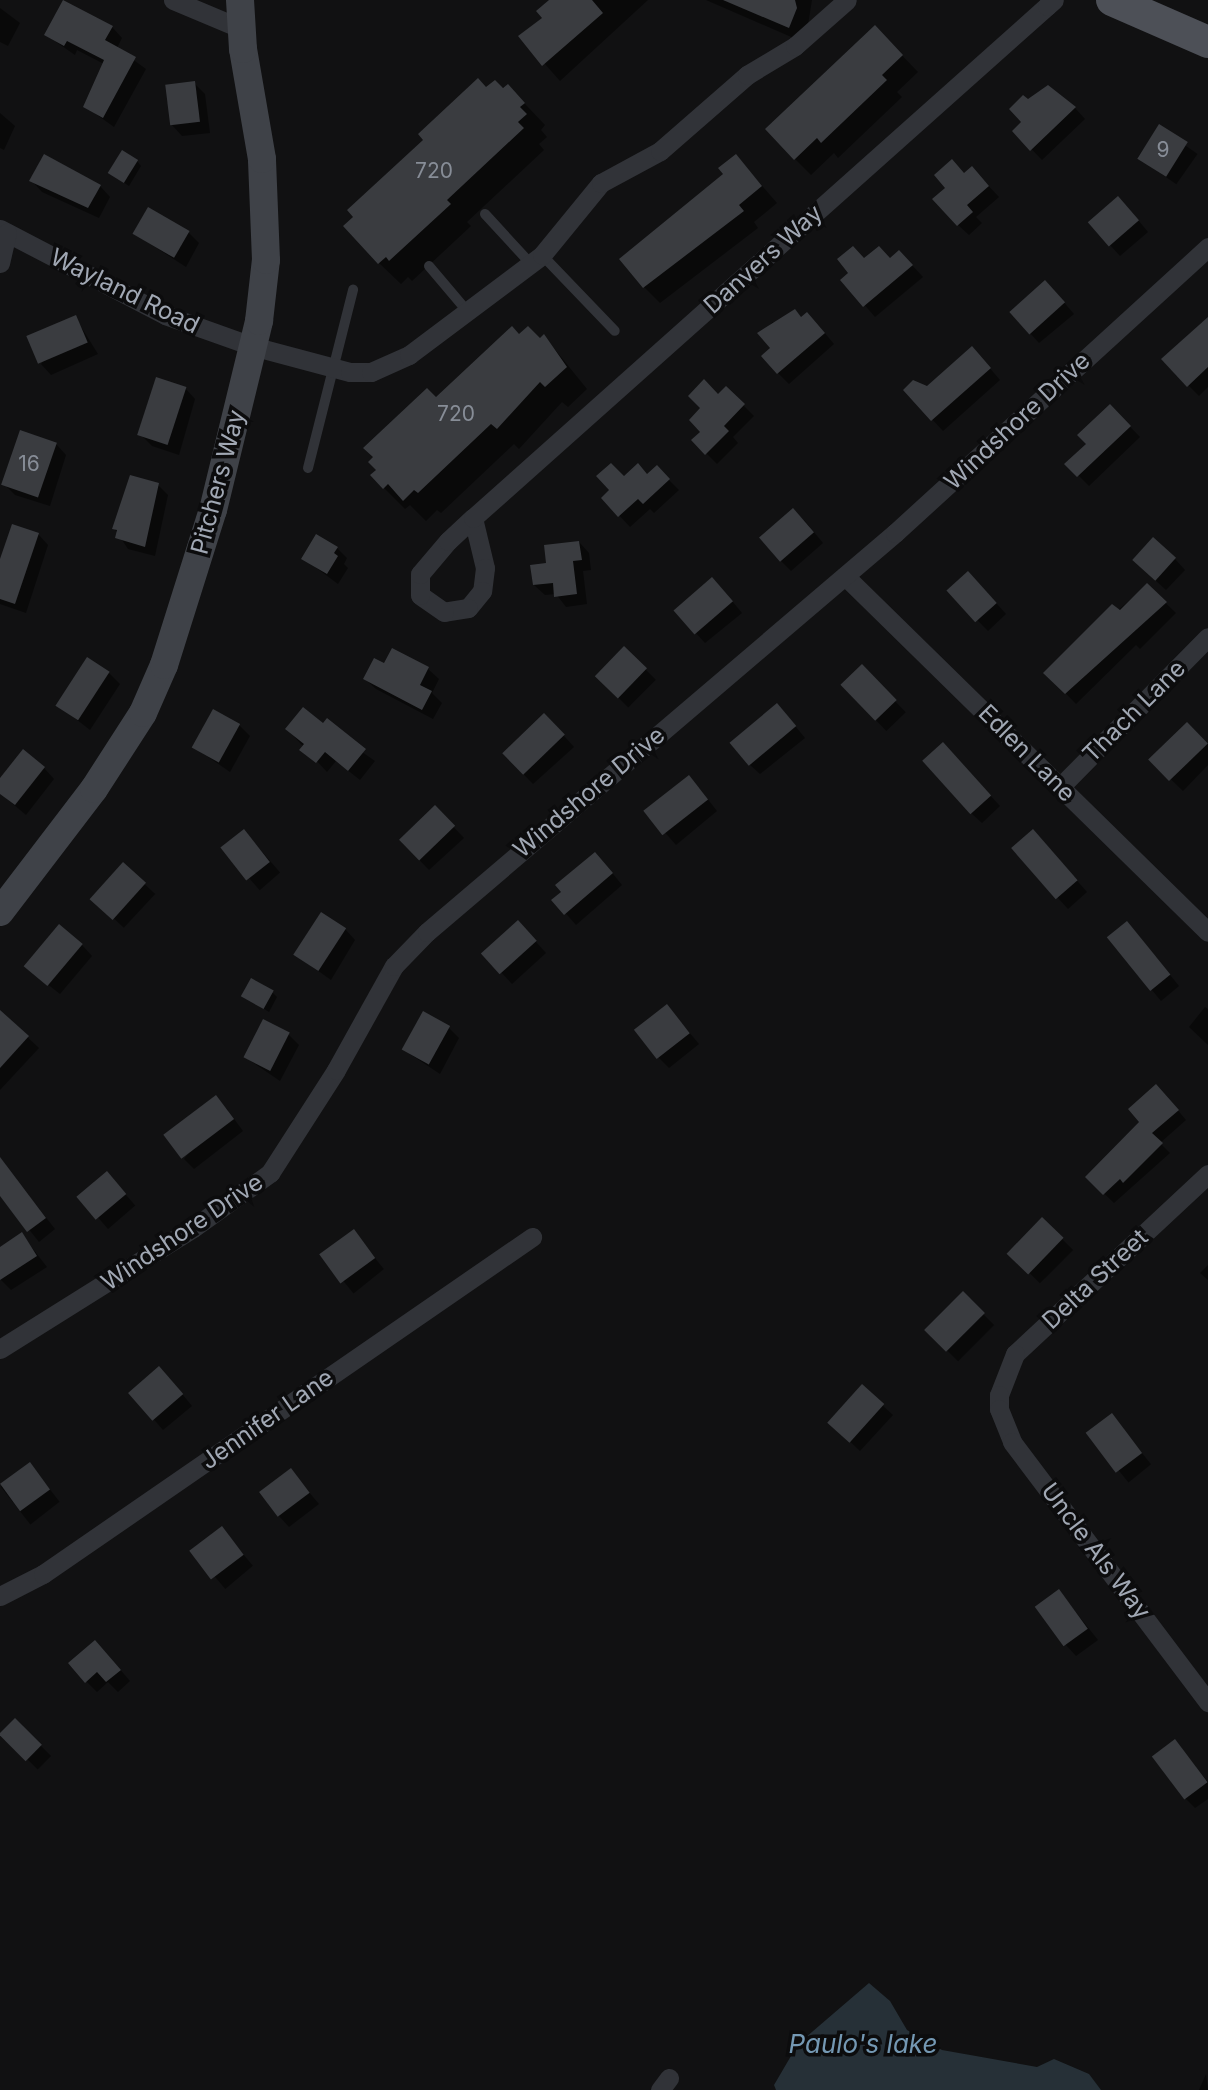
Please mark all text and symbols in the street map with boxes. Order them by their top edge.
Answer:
house number: 9 [1156,137,1170,163]
house number: 720 [415,158,453,184]
street label: Danvers Way [698,198,828,320]
street label: Wayland Road [46,243,204,339]
street label: Windshore Drive [938,346,1096,496]
house number: 720 [437,401,475,427]
street label: Pitchers Way [185,407,251,557]
house number: 16 [18,451,40,477]
street label: Thach Lane [1077,654,1191,768]
street label: Edlen Lane [973,699,1081,807]
street label: Windshore Drive [508,720,670,864]
street label: Windshore Drive [96,1167,268,1297]
street label: Delta Street [1036,1223,1154,1335]
street label: Jennifer Lane [195,1363,339,1475]
street label: Uncle Als Way [1035,1477,1157,1625]
water label: Paulo's lake [788,2028,938,2060]

